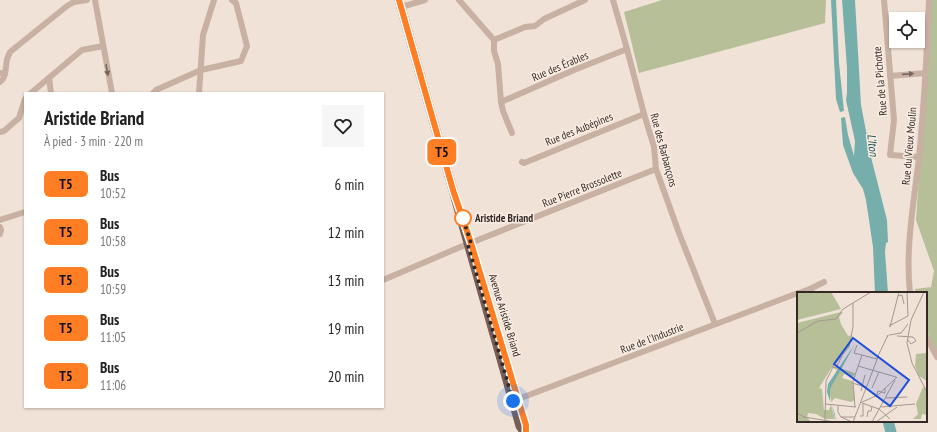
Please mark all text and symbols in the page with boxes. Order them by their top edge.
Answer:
map controls [889,12,925,48]
button: locate [889,12,925,48]
street label: Rue de la Pichotte [870,45,890,116]
street label: Rue des Érables [530,48,591,84]
one-way arrow [105,64,111,76]
one-way arrow [902,71,914,78]
button: heart [322,105,364,147]
text: Aristide Briand [44,106,144,130]
street label: Rue du Vieux Moulin [899,106,919,186]
street label: Rue des Aubépines [543,109,615,149]
street label: Rue des Barbançons [647,112,681,189]
text: À pied · 3 min · 220 m [44,133,143,150]
water label: L'Iton [864,133,882,158]
line badge: T5 [424,139,460,165]
text: T5 [435,143,449,161]
text: Bus [100,166,119,185]
street label: Rue Pierre Brossolette [540,166,624,210]
text: T5 [59,175,73,193]
text: 6 min [334,175,364,194]
text: 10:52 [100,185,126,202]
marker: Aristide Briand [454,209,472,227]
place label: Aristide Briand [474,211,533,225]
text: Bus [100,214,119,233]
text: T5 [59,223,73,241]
text: 12 min [328,223,364,242]
text: 10:58 [100,233,126,250]
text: Bus [100,262,119,281]
text: T5 [59,271,73,289]
text: 13 min [328,271,364,290]
street label: Avenue Aristide Briand [486,272,524,358]
text: 10:59 [100,281,126,298]
inset map [797,292,927,422]
text: Bus [100,310,119,329]
text: T5 [59,319,73,337]
text: 19 min [328,319,364,338]
street label: Rue de l'Industrie [618,319,686,356]
text: 11:05 [100,329,126,346]
text: Bus [100,358,119,377]
text: T5 [59,367,73,385]
text: 20 min [328,367,364,386]
text: 11:06 [100,377,126,394]
your location [503,391,523,411]

